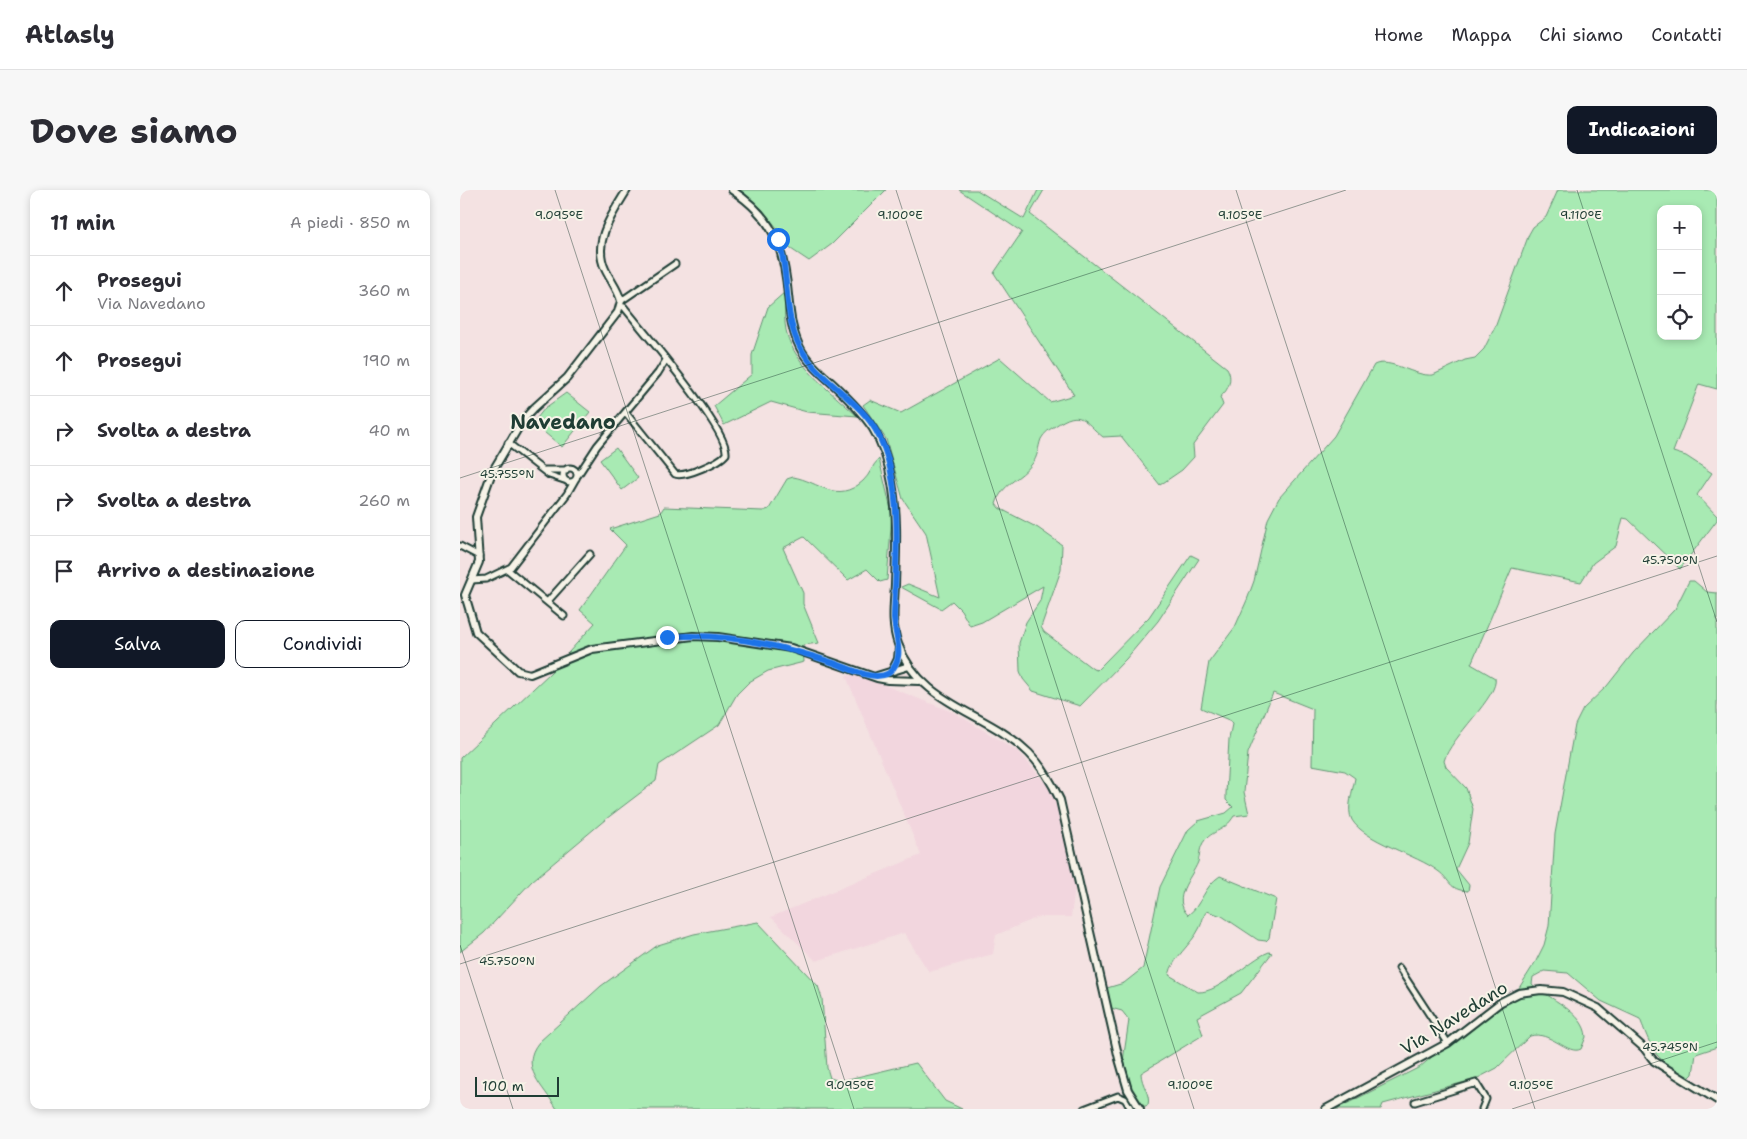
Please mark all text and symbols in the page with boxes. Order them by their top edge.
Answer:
text: Atlasly [25,19,115,51]
text: Home [1374,23,1423,47]
text: Mappa [1451,23,1511,47]
text: Chi siamo [1539,23,1623,47]
text: Contatti [1651,23,1722,47]
button: Indicazioni [1567,106,1717,154]
text: Dove siamo [30,107,238,154]
map controls [1657,205,1702,340]
button: + [1657,205,1702,250]
text: 9.095°E [535,207,583,223]
text: 9.100°E [877,207,923,223]
text: 9.105°E [1218,207,1262,223]
text: 9.110°E [1560,207,1602,223]
text: 11 min [50,209,115,237]
text: A piedi · 850 m [290,212,410,233]
route start [767,228,790,251]
button: − [1657,250,1702,295]
text: Prosegui [97,268,182,293]
icon: ahead [50,277,78,305]
text: 360 m [358,280,410,301]
text: Via Navedano [97,293,206,314]
button: locate [1657,295,1702,340]
icon: ahead [50,347,78,375]
text: Prosegui [97,348,182,373]
text: 190 m [363,350,410,371]
district label: Navedano [510,409,616,435]
icon: right [50,417,78,445]
text: Svolta a destra [97,418,251,443]
text: 40 m [368,420,410,441]
text: 45.755°N [480,466,534,482]
icon: right [50,487,78,515]
text: Svolta a destra [97,488,251,513]
text: 260 m [358,490,410,511]
text: 45.750°N [1642,552,1698,568]
icon: arrive [50,557,78,585]
text: Arrivo a destinazione [97,558,315,583]
button: Salva [50,620,225,668]
button: Condividi [235,620,410,668]
route end [656,626,679,649]
text: 45.750°N [479,953,535,969]
street label: Via Navedano [1396,975,1512,1061]
text: 45.745°N [1642,1039,1698,1055]
scale bar [475,1074,559,1097]
text: 100 m [482,1077,524,1095]
text: 9.095°E [826,1077,874,1093]
text: 9.100°E [1167,1077,1213,1093]
text: 9.105°E [1509,1077,1553,1093]

